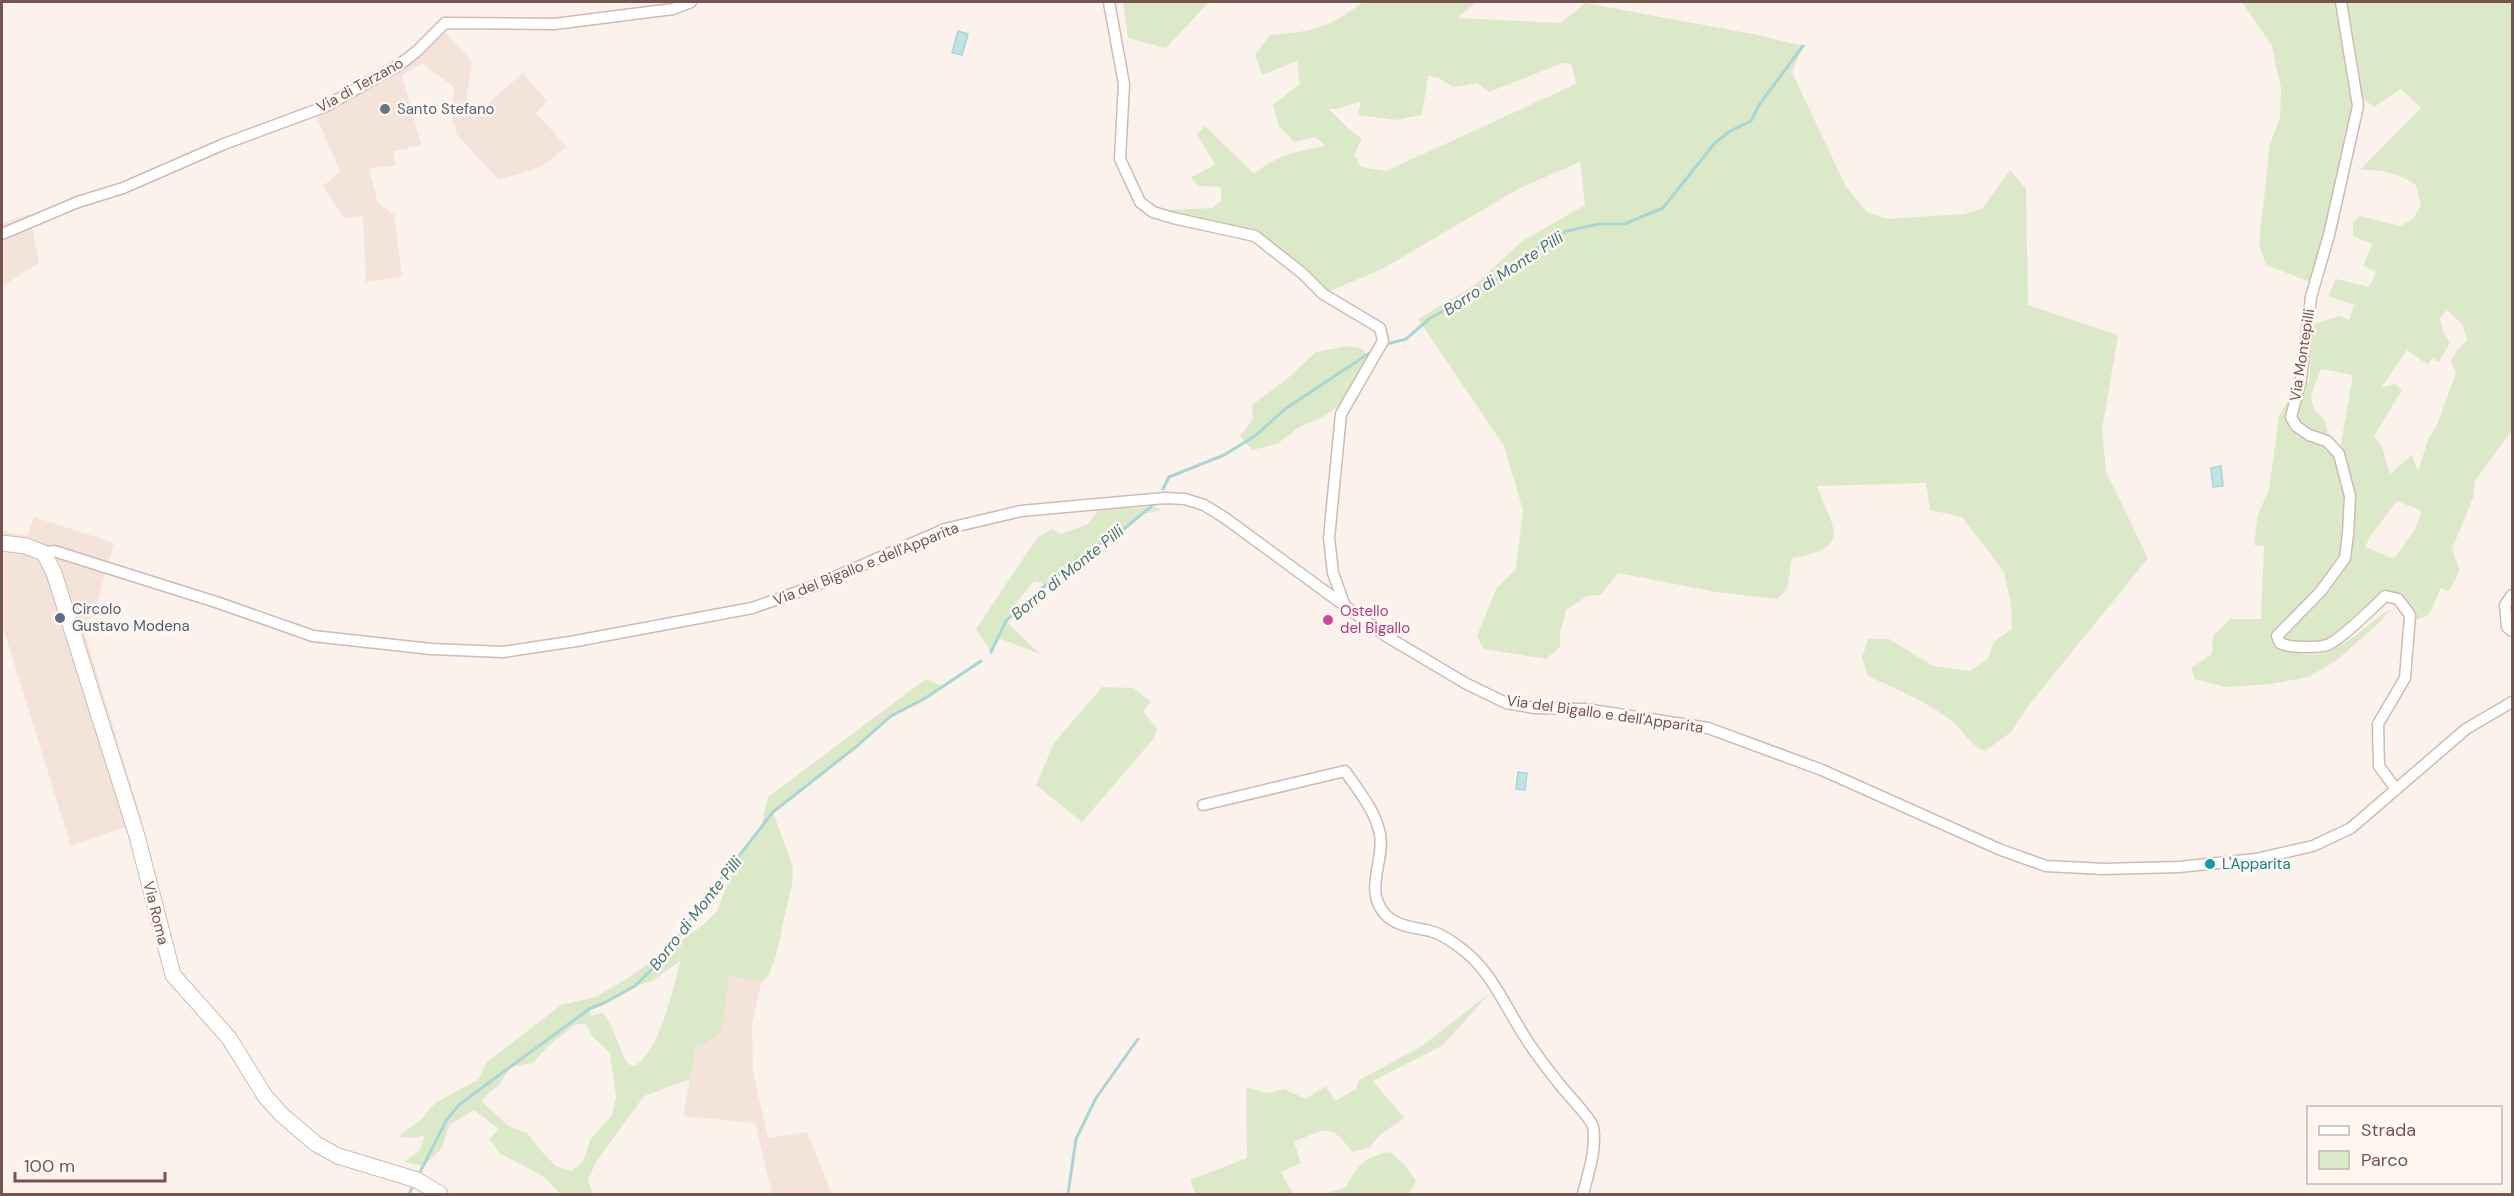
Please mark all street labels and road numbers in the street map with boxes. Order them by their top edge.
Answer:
street label: Via di Terzano [313,53,407,117]
street label: Via Montepilli [2285,307,2319,403]
street label: Via del Bigallo e dell'Apparita [770,518,962,610]
street label: Via del Bigallo e dell'Apparita [1505,690,1705,738]
street label: Via Roma [138,879,174,947]

